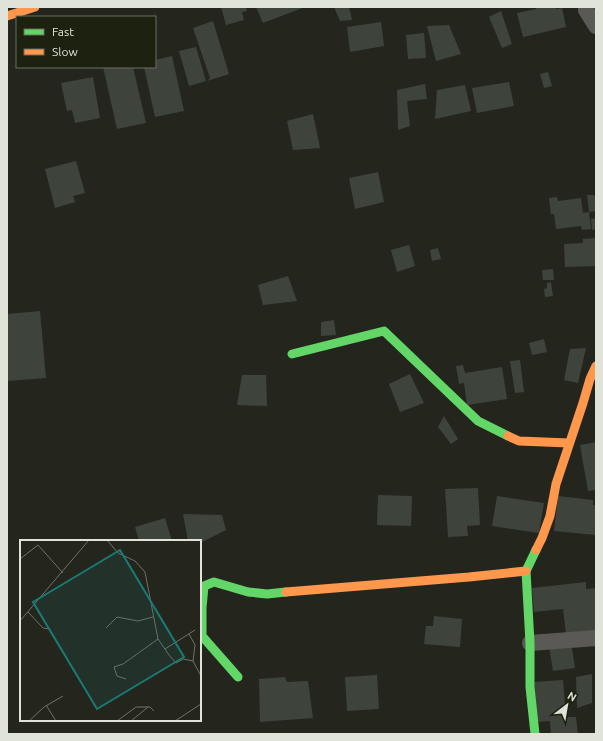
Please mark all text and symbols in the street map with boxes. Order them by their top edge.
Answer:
legend [16,16,156,68]
text: Fast [52,25,74,38]
text: Slow [52,45,78,58]
inset map [20,540,201,721]
north arrow [547,685,587,725]
text: N [566,689,579,704]

